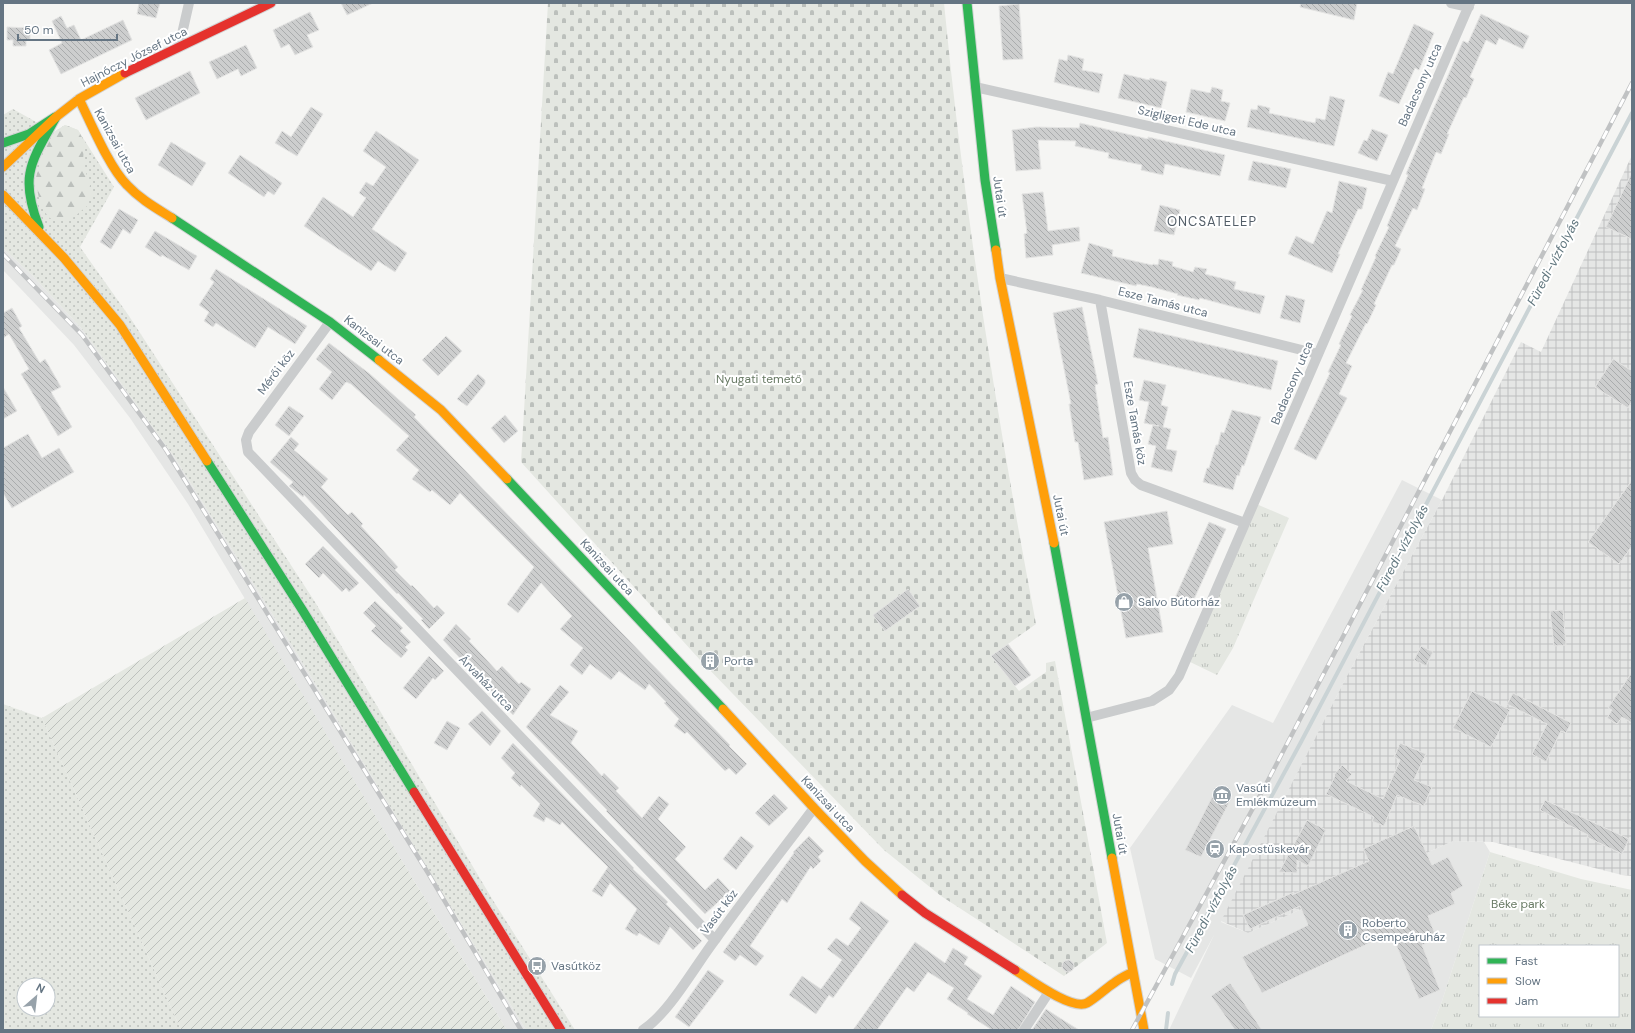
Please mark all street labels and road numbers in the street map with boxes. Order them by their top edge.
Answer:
street label: Hajnóczy József utca [78,23,190,91]
street label: Badacsony utca [1395,41,1445,129]
street label: Szigligeti Ede utca [1136,102,1238,140]
street label: Kanizsai utca [91,106,139,176]
street label: Jutai út [989,175,1011,219]
street label: Esze Tamás utca [1116,283,1210,321]
street label: Kanizsai utca [341,312,407,368]
street label: Badacsony utca [1267,339,1317,427]
street label: Mérői köz [254,346,298,398]
street label: Esze Tamás köz [1120,380,1150,466]
street label: Jutai út [1049,493,1073,537]
street label: Kanizsai utca [577,535,637,599]
street label: Árvaház utca [455,652,517,714]
street label: Kanizsai utca [798,772,858,836]
street label: Jutai út [1108,812,1132,856]
street label: Vasút köz [697,886,741,938]

